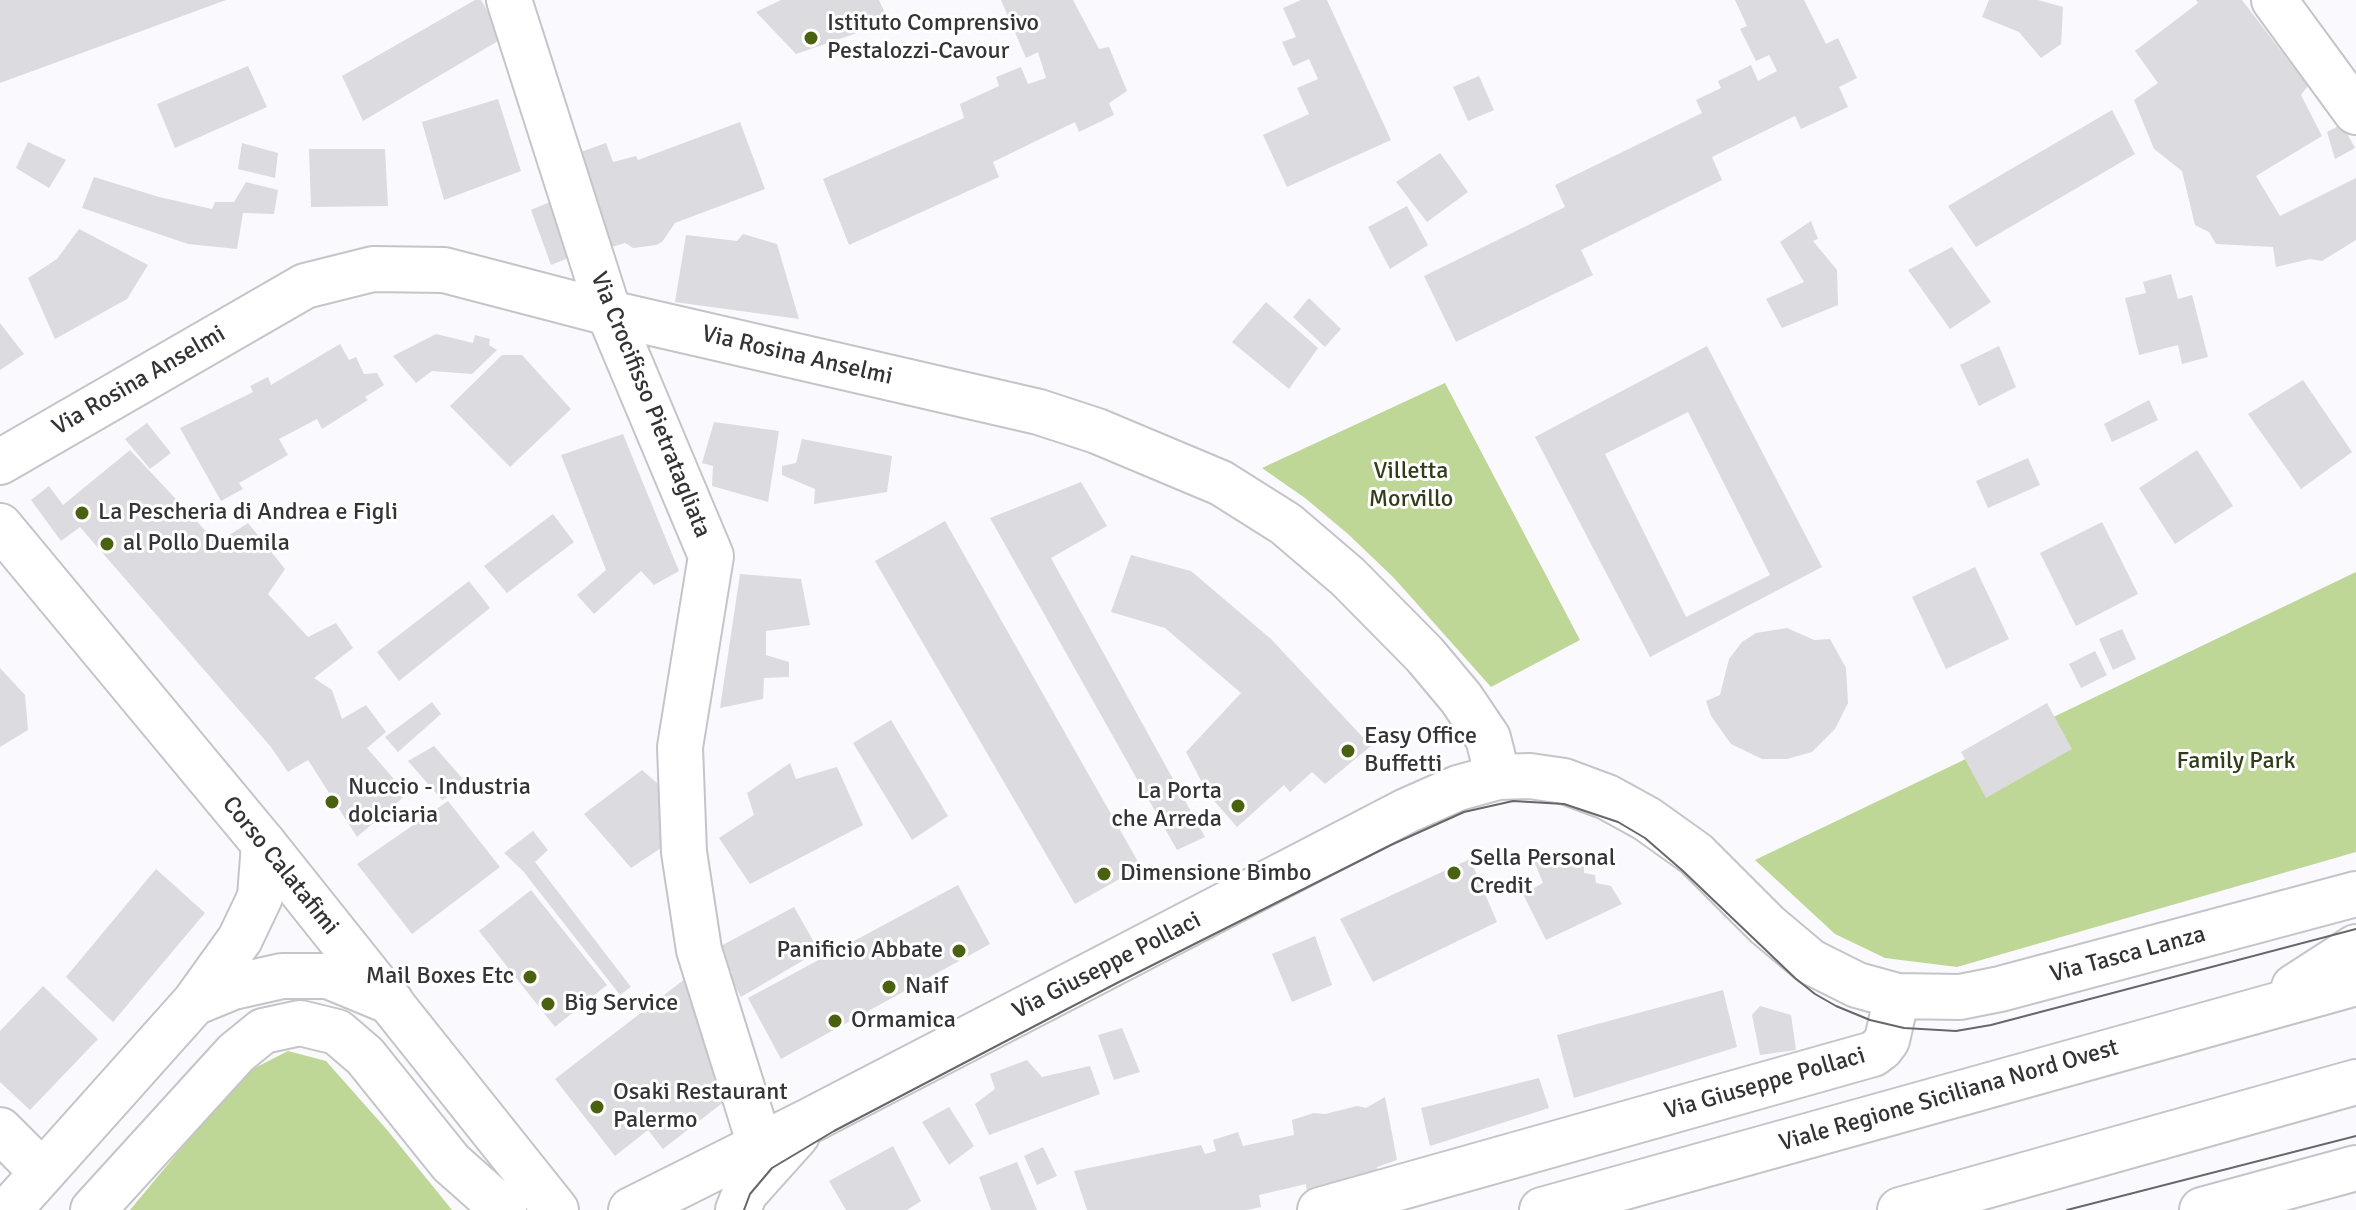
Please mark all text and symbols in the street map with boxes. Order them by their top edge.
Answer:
place label: Istituto Comprensivo Pestalozzi-Cavour [827,10,1039,66]
marker: Istituto Comprensivo Pestalozzi-Cavour [802,29,820,47]
street label: Via Crocifisso Pietratagliata [583,268,717,542]
street label: Via Rosina Anselmi [47,320,231,442]
street label: Via Rosina Anselmi [699,320,895,392]
park label: Villetta Morvillo [1369,458,1453,514]
place label: La Pescheria di Andrea e Figli [98,499,398,527]
marker: La Pescheria di Andrea e Figli [73,504,91,522]
place label: al Pollo Duemila [123,530,290,558]
marker: al Pollo Duemila [98,535,116,553]
place label: Easy Office Buffetti [1364,723,1477,779]
marker: Easy Office Buffetti [1339,742,1357,760]
park label: Family Park [2177,748,2295,776]
place label: Nuccio - Industria dolciaria [348,774,531,830]
place label: La Porta che Arreda [1112,778,1222,834]
street label: Corso Calatafimi [215,791,345,941]
marker: Nuccio - Industria dolciaria [323,793,341,811]
marker: La Porta che Arreda [1229,797,1247,815]
place label: Sella Personal Credit [1470,845,1616,901]
place label: Dimensione Bimbo [1120,860,1311,888]
marker: Sella Personal Credit [1445,864,1463,882]
marker: Dimensione Bimbo [1095,865,1113,883]
street label: Via Giuseppe Pollaci [1008,906,1206,1026]
street label: Via Tasca Lanza [2047,920,2209,990]
place label: Panificio Abbate [776,937,943,965]
marker: Panificio Abbate [950,942,968,960]
place label: Mail Boxes Etc [366,963,514,991]
marker: Mail Boxes Etc [521,968,539,986]
place label: Naif [905,973,948,1001]
marker: Naif [880,978,898,996]
place label: Big Service [564,990,678,1018]
marker: Big Service [539,995,557,1013]
place label: Ormamica [851,1007,956,1035]
marker: Ormamica [826,1012,844,1030]
street label: Viale Regione Siciliana Nord Ovest [1776,1034,2122,1158]
street label: Via Giuseppe Pollaci [1661,1042,1869,1126]
place label: Osaki Restaurant Palermo [613,1079,788,1135]
marker: Osaki Restaurant Palermo [588,1098,606,1116]

